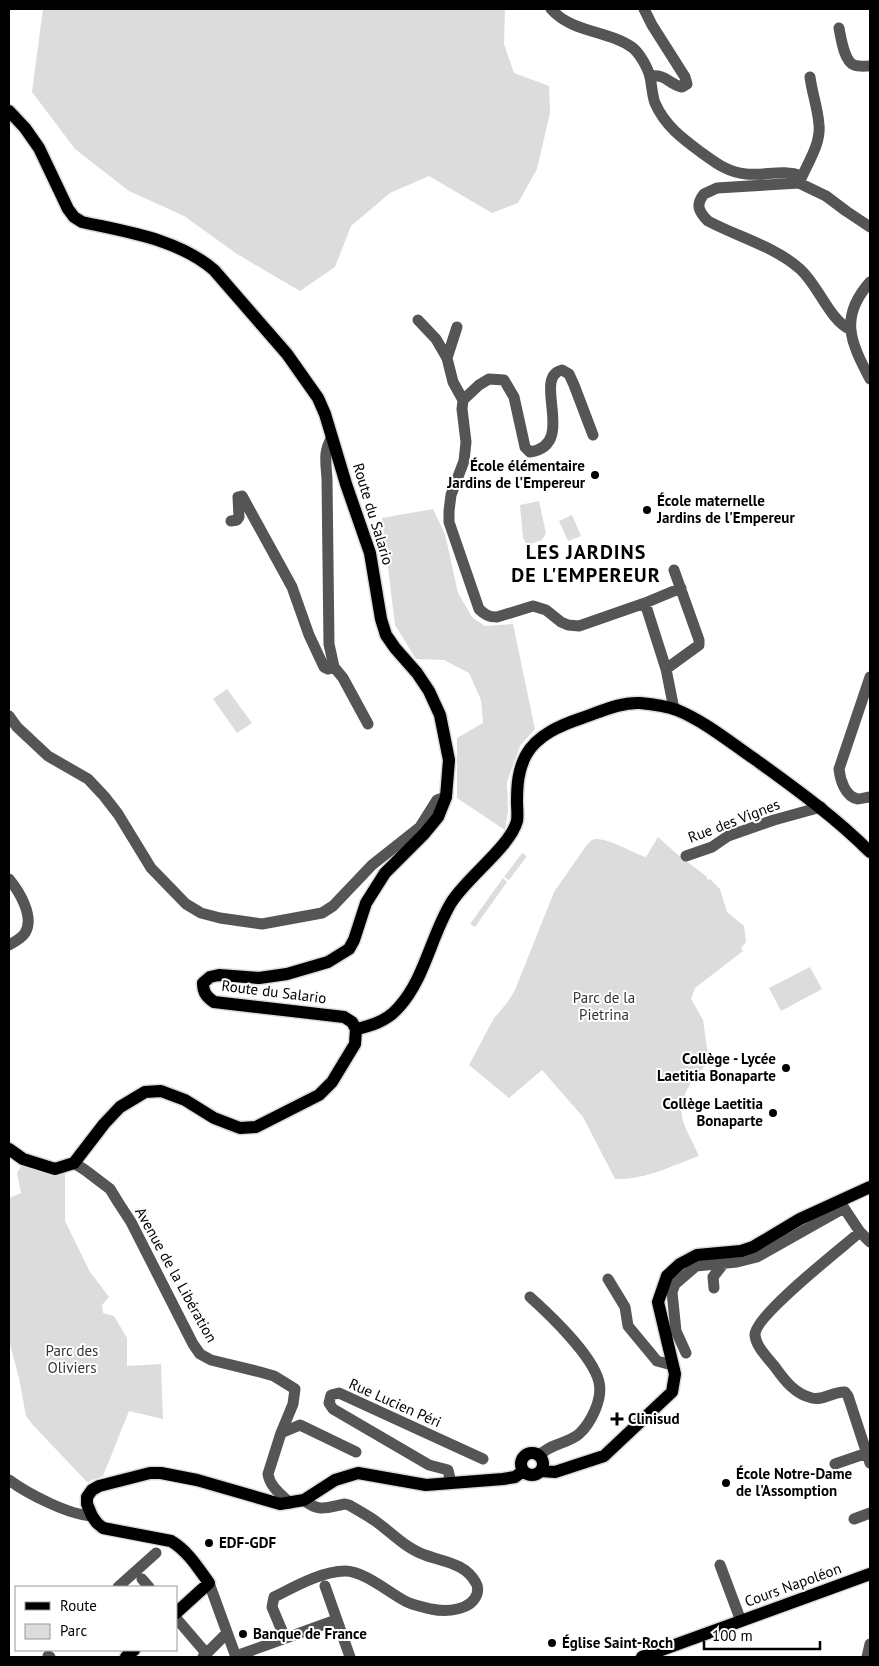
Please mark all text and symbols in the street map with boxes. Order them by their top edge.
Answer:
place label: École élémentaire Jardins de l'Empereur [446,456,586,492]
street label: Route du Salario [349,461,398,567]
marker: École élémentaire Jardins de l'Empereur [589,469,601,481]
place label: École maternelle Jardins de l'Empereur [656,491,795,527]
marker: École maternelle Jardins de l'Empereur [641,504,653,516]
district label: LES JARDINS DE L'EMPEREUR [511,539,661,588]
street label: Rue des Vignes [685,794,782,847]
street label: Route du Salario [221,976,328,1007]
park label: Parc de la Pietrina [573,988,635,1024]
place label: Collège - Lycée Laetitia Bonaparte [657,1049,776,1085]
marker: Collège - Lycée Laetitia Bonaparte [780,1062,792,1074]
place label: Collège Laetitia Bonaparte [663,1094,763,1130]
marker: Collège Laetitia Bonaparte [767,1107,779,1119]
street label: Avenue de la Libération [131,1204,222,1346]
park label: Parc des Oliviers [46,1341,98,1377]
street label: Rue Lucien Péri [346,1374,444,1431]
place label: Clinisud [628,1409,680,1428]
marker: Clinisud [610,1412,624,1426]
place label: École Notre-Dame de l'Assomption [736,1464,853,1500]
marker: École Notre-Dame de l'Assomption [720,1477,732,1489]
place label: EDF-GDF [219,1533,276,1552]
marker: EDF-GDF [203,1537,215,1549]
street label: Cours Napoléon [742,1558,844,1611]
legend [15,1586,178,1651]
text: Route [60,1596,97,1615]
scale bar [704,1618,820,1650]
text: Parc [60,1621,87,1640]
place label: Banque de France [253,1624,367,1643]
text: 100 m [712,1626,753,1645]
marker: Banque de France [237,1628,249,1640]
place label: Église Saint-Roch [562,1633,673,1652]
marker: Église Saint-Roch [546,1637,558,1649]

